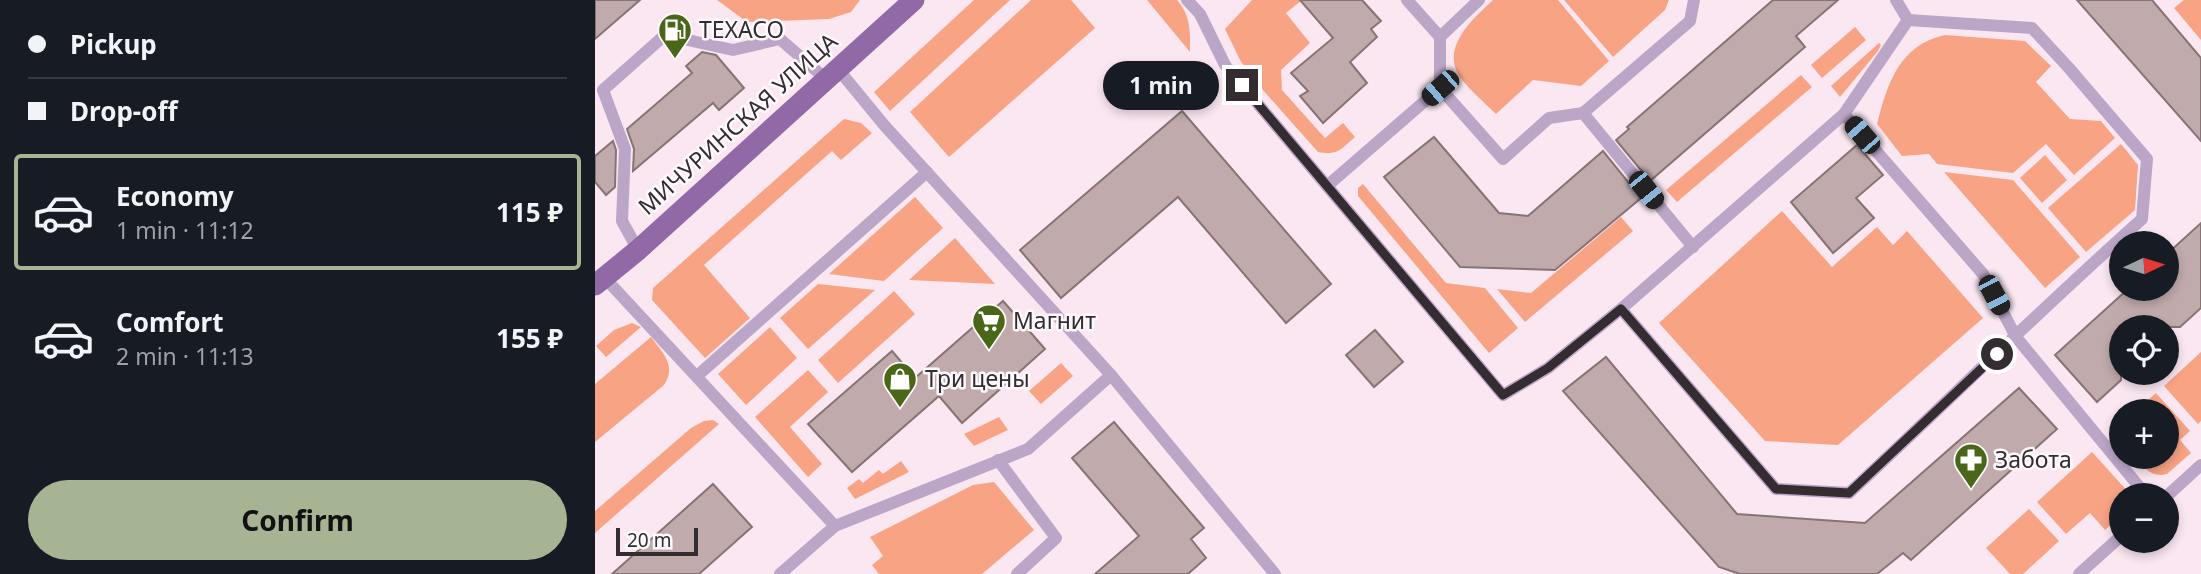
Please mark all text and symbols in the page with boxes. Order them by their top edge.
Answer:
fuel station icon: ТЕХАСО [656,11,694,60]
place label: ТЕХАСО [699,13,784,45]
street label: МИЧУРИНСКАЯ УЛИЦА [631,25,844,221]
text: Pickup [70,26,157,62]
callout: 1 min [1102,60,1217,110]
car [1418,66,1463,110]
text: 1 min [1129,69,1193,101]
route end [1226,69,1258,101]
text: Drop-off [70,93,177,129]
car [1841,112,1884,158]
car [1625,167,1668,213]
text: Economy [116,178,234,214]
icon: car [32,181,95,244]
text: 115 ₽ [496,194,563,230]
text: 1 min · 11:12 [116,214,254,246]
north arrow [2109,231,2179,301]
map controls [2109,231,2179,553]
car [1975,272,2014,318]
supermarket icon: Магнит [970,302,1008,351]
text: Comfort [116,304,224,340]
place label: Магнит [1013,304,1096,336]
icon: car [32,307,95,370]
button: locate [2109,315,2179,385]
text: 155 ₽ [496,320,563,356]
route start [1981,338,2013,370]
text: 2 min · 11:13 [116,340,254,372]
shop icon: Три цены [881,360,919,409]
place label: Три цены [925,362,1030,394]
button: + [2109,399,2179,469]
pharmacy icon: Забота [1952,441,1990,490]
place label: Забота [1995,443,2072,475]
button: Confirm [28,480,567,560]
button: − [2109,483,2179,553]
scale bar [616,525,698,557]
text: 20 m [627,527,671,553]

